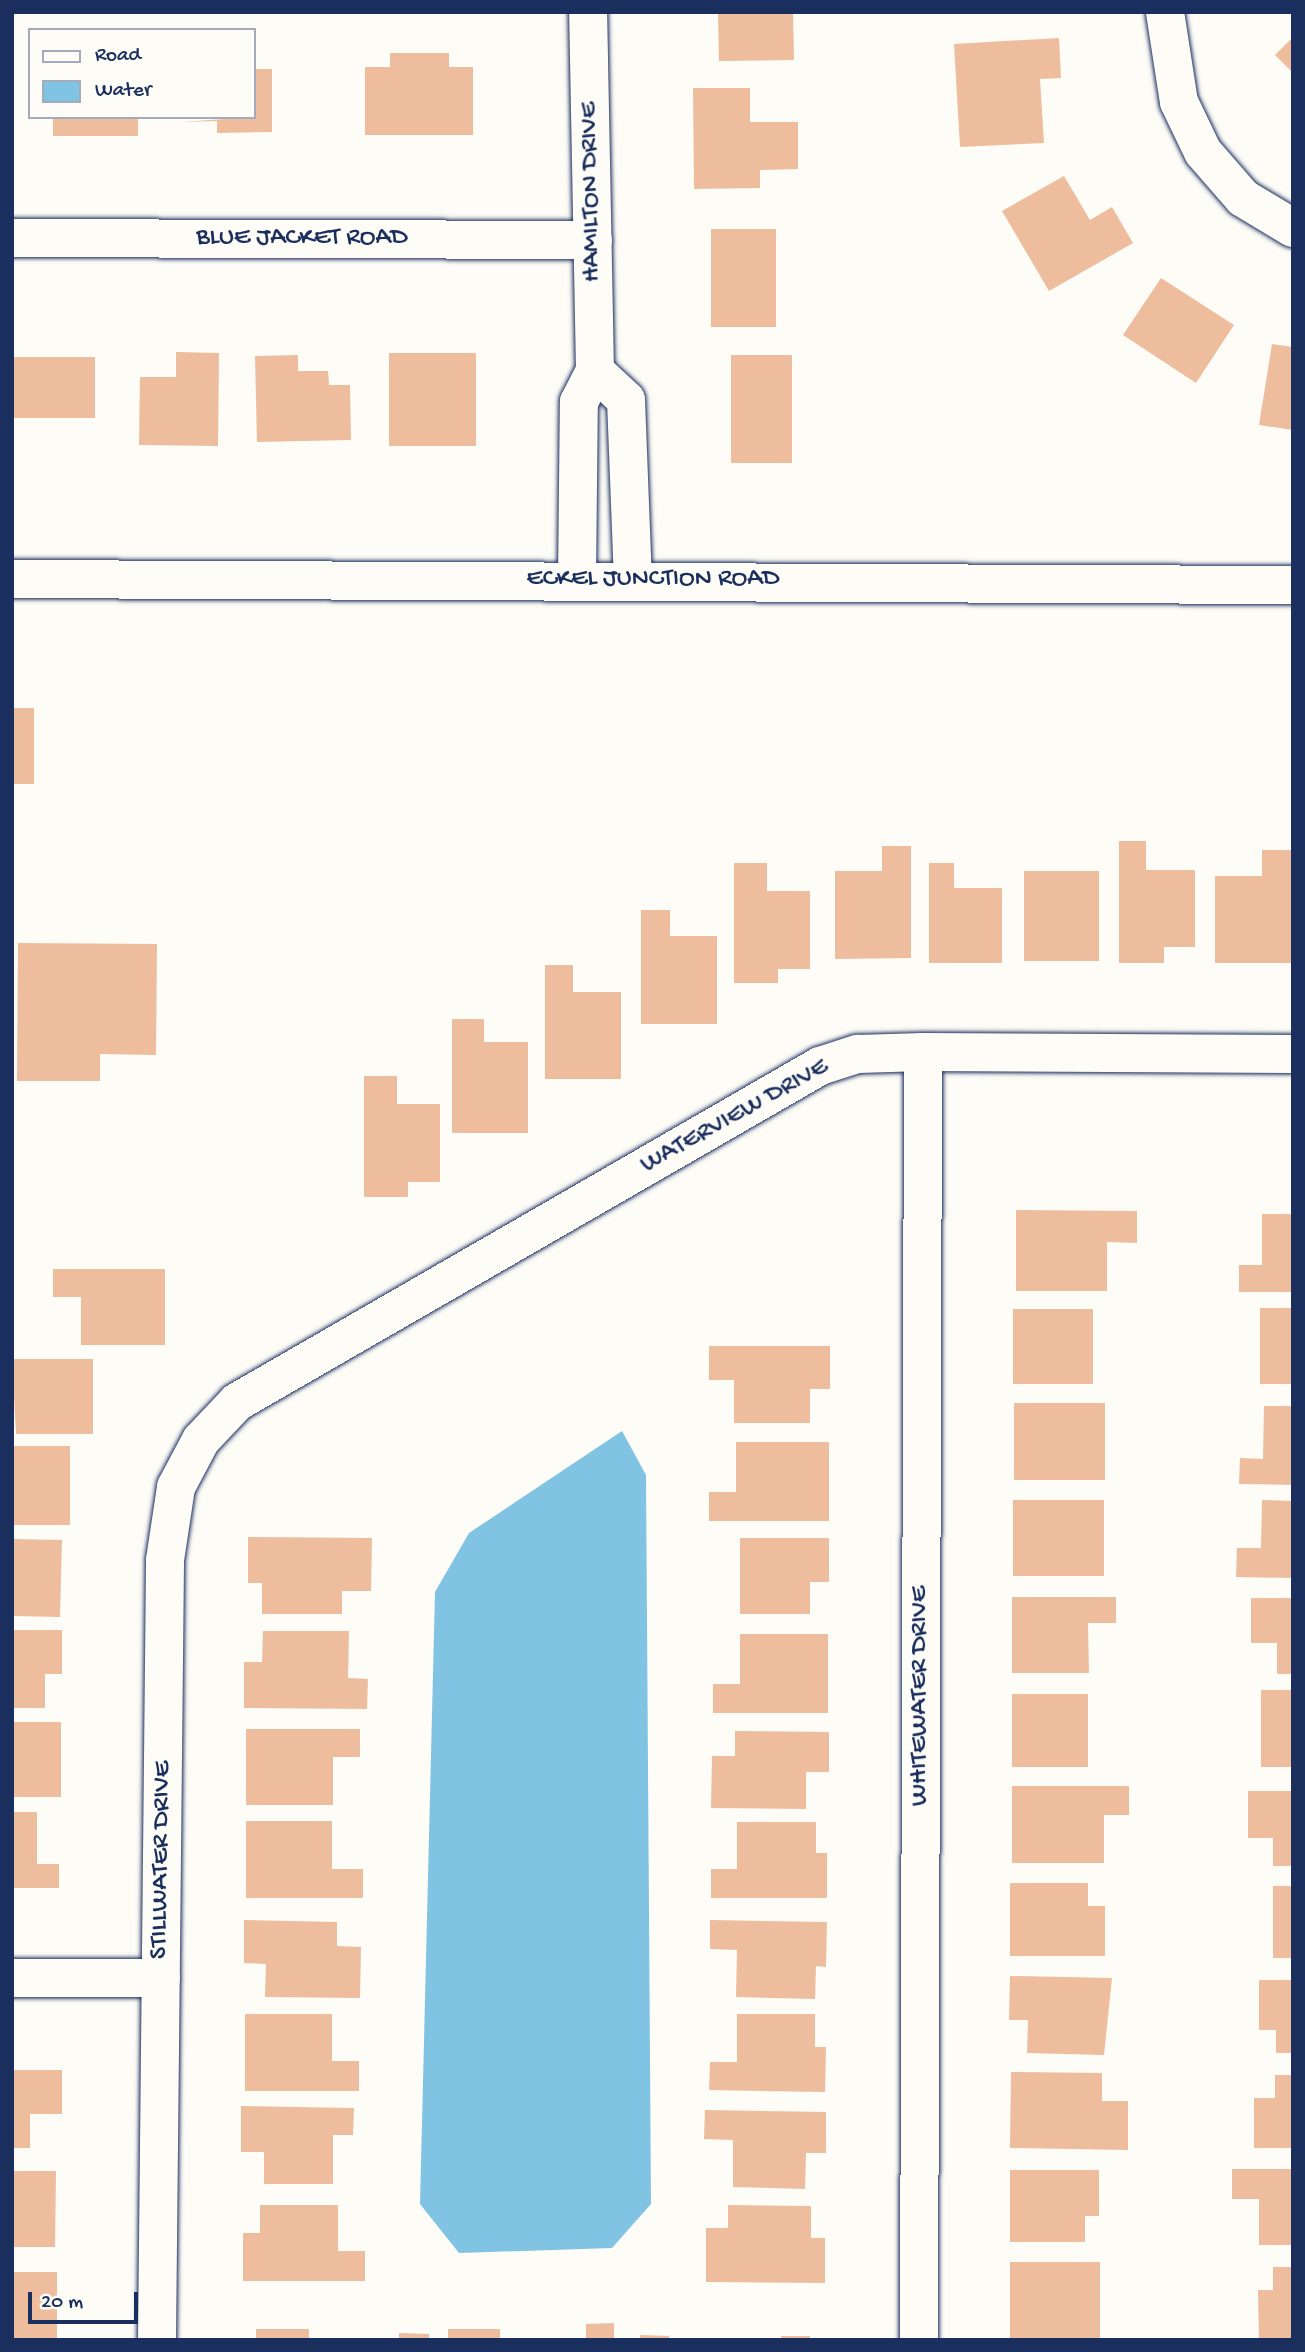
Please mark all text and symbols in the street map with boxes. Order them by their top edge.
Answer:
legend [28,28,256,119]
text: Road [95,44,141,69]
text: Water [95,79,151,104]
street label: HAMILTON DRIVE [575,102,609,282]
street label: BLUE JACKET ROAD [196,223,408,255]
street label: ECKEL JUNCTION ROAD [527,564,779,596]
street label: WATERVIEW DRIVE [636,1052,834,1182]
street label: WHITEWATER DRIVE [905,1586,937,1806]
street label: STILLWATER DRIVE [145,1761,179,1959]
scale bar [32,2278,142,2322]
text: 20 m [41,2291,83,2316]

